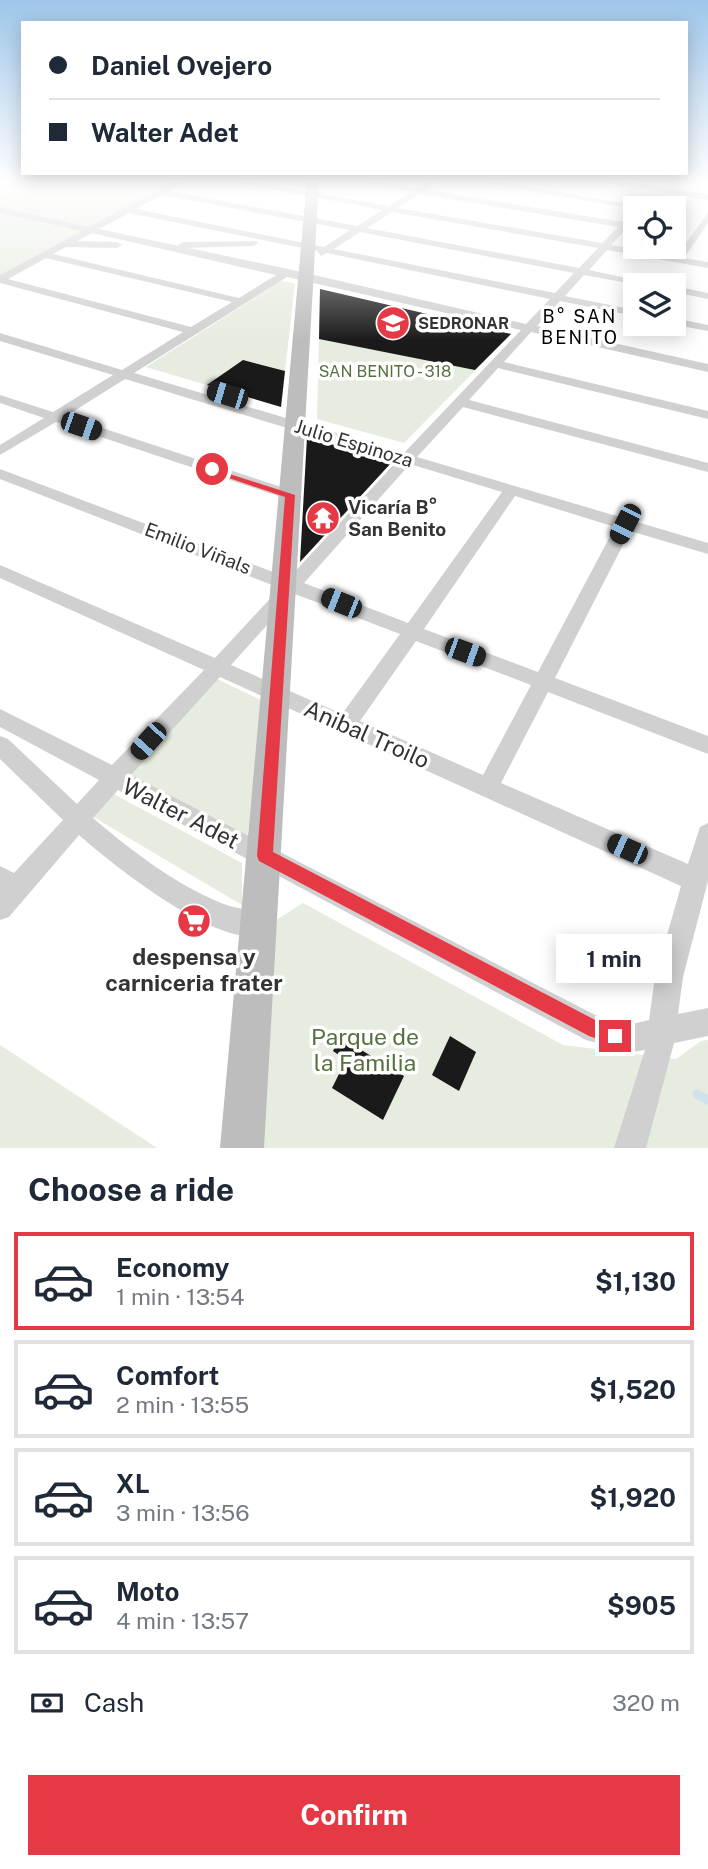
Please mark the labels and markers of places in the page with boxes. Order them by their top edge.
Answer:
school or university icon: SEDRONAR [374,304,412,342]
place label: SEDRONAR [418,314,509,333]
place label: Vicaría B° San Benito [348,496,446,540]
temple icon: Vicaría B° San Benito [304,499,342,537]
supermarket icon: despensa y carniceria frater [175,902,213,940]
place label: despensa y carniceria frater [105,943,283,996]

